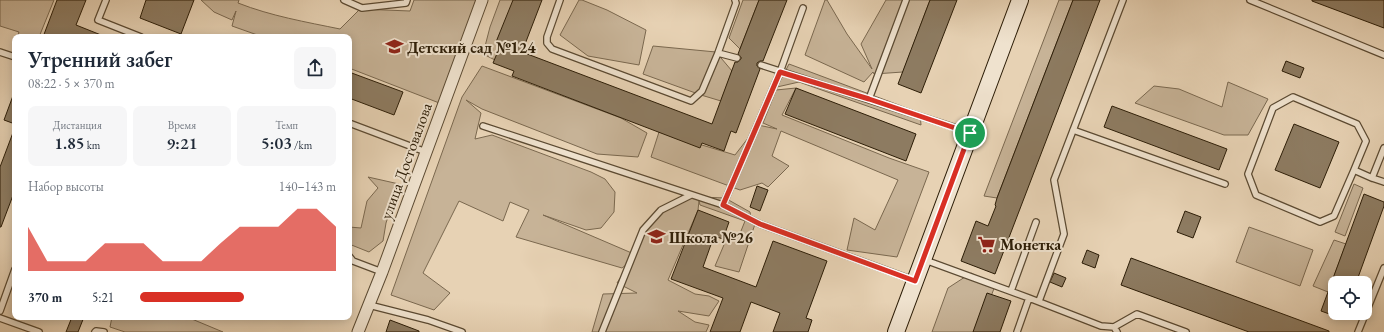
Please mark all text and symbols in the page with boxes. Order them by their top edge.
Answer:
school or university icon: Детский сад №124 [384,37,404,57]
place label: Детский сад №124 [407,37,536,58]
text: Утренний забег [28,45,172,74]
button: share [294,47,336,89]
text: 08:22 · 5 × 370 m [28,75,115,92]
street label: улица Достовалова [375,99,437,222]
pin [953,116,987,150]
text: Дистанция [53,118,102,132]
text: Время [168,118,196,132]
text: Темп [275,118,298,132]
icon: arrive [959,122,981,144]
text: 1.85 [54,132,85,154]
text: 9:21 [167,132,197,154]
text: 5:03 [261,132,292,154]
text: km [85,138,100,152]
text: /km [292,138,312,152]
text: Набор высоты [28,178,104,195]
text: 140–143 m [279,178,336,195]
school or university icon: Школа №26 [646,227,666,247]
place label: Школа №26 [669,227,754,248]
supermarket icon: Монетка [977,234,997,254]
place label: Монетка [1000,234,1062,255]
map controls [1328,276,1372,320]
button: locate [1328,276,1372,320]
text: 370 m [28,289,62,306]
text: 5:21 [92,289,114,306]

